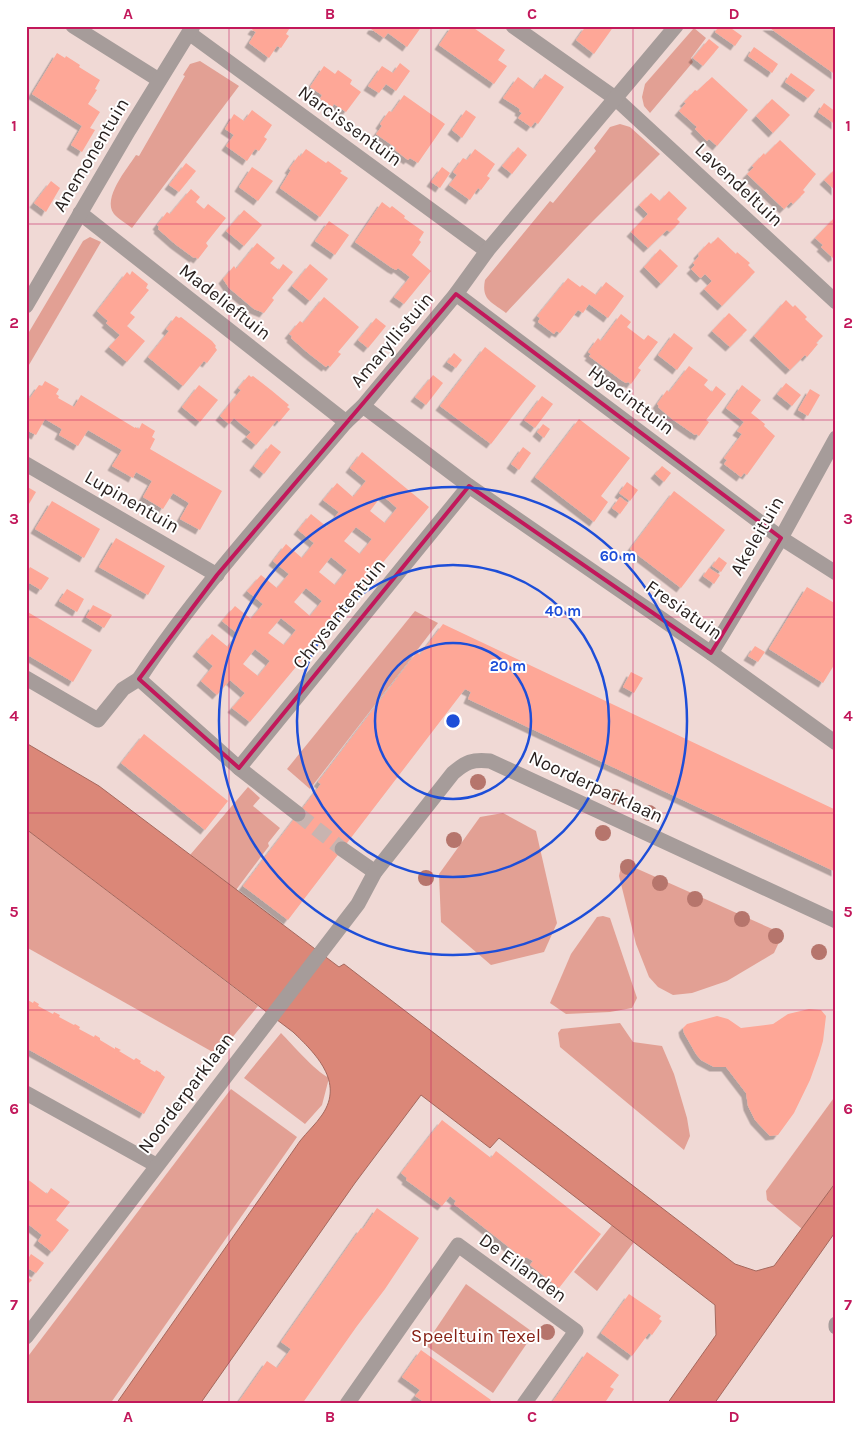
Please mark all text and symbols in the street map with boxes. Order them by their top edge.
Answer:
text: A [123,4,133,23]
text: B [325,4,335,23]
text: C [527,4,537,23]
text: D [729,4,740,23]
street label: Narcissentuin [294,81,406,171]
street label: Anemonentuin [48,94,134,216]
text: 1 [11,116,17,135]
text: 1 [845,116,851,135]
street label: Lavendeltuin [690,139,788,231]
street label: Madelieftuin [175,259,275,345]
street label: Amaryllistuin [346,288,438,392]
text: 2 [9,313,19,332]
text: 2 [843,313,853,332]
street label: Hyacinttuin [584,361,678,439]
street label: Lupinentuin [81,466,183,538]
street label: Akeleituin [725,492,789,580]
text: 3 [9,509,19,528]
text: 3 [843,509,853,528]
text: 60 m [600,547,636,565]
street label: Chrysantentuin [288,555,390,673]
street label: Fresiatuin [641,576,727,644]
text: 40 m [545,602,581,620]
text: 20 m [490,657,526,675]
text: 4 [9,706,19,725]
text: 4 [843,706,853,725]
centre of rings [444,712,462,730]
street label: Noorderparklaan [525,746,667,828]
text: 5 [9,902,19,921]
text: 5 [843,902,853,921]
street label: Noorderparklaan [133,1028,239,1158]
text: 6 [9,1099,19,1118]
text: 6 [843,1099,853,1118]
street label: De Eilanden [475,1229,571,1307]
text: 7 [10,1295,18,1314]
text: 7 [844,1295,852,1314]
park label: Speeltuin Texel [411,1325,541,1347]
text: A [123,1407,133,1426]
text: B [325,1407,335,1426]
text: C [527,1407,537,1426]
text: D [729,1407,740,1426]

